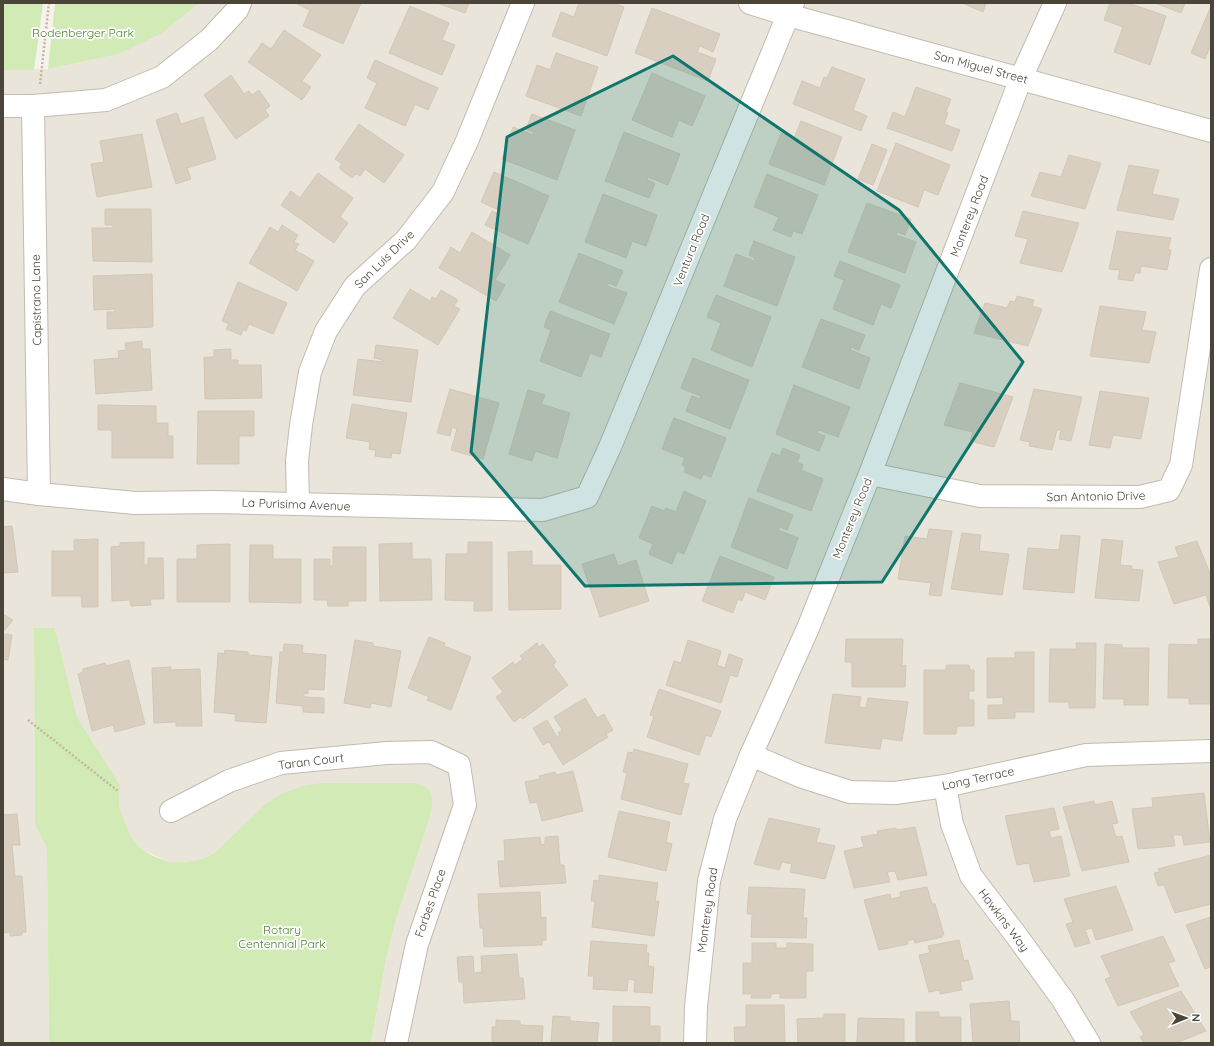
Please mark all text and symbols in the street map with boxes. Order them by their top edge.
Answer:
park label: Rodenberger Park [32,25,134,40]
street label: San Miguel Street [932,47,1030,87]
street label: Monterey Road [947,173,991,259]
street label: Ventura Road [670,211,712,289]
street label: San Luis Drive [351,226,417,291]
street label: Capistrano Lane [28,254,44,346]
street label: Monterey Road [829,475,875,561]
street label: San Antonio Drive [1046,488,1146,504]
street label: La Purisima Avenue [241,495,351,513]
street label: Taran Court [277,750,345,772]
street label: Long Terrace [941,763,1016,793]
street label: Forbes Place [411,866,449,939]
street label: Monterey Road [694,866,720,954]
street label: Hawkins Way [975,885,1033,955]
park label: Rotary Centennial Park [238,922,326,951]
north arrow [1166,998,1206,1038]
text: N [1189,1014,1203,1022]

